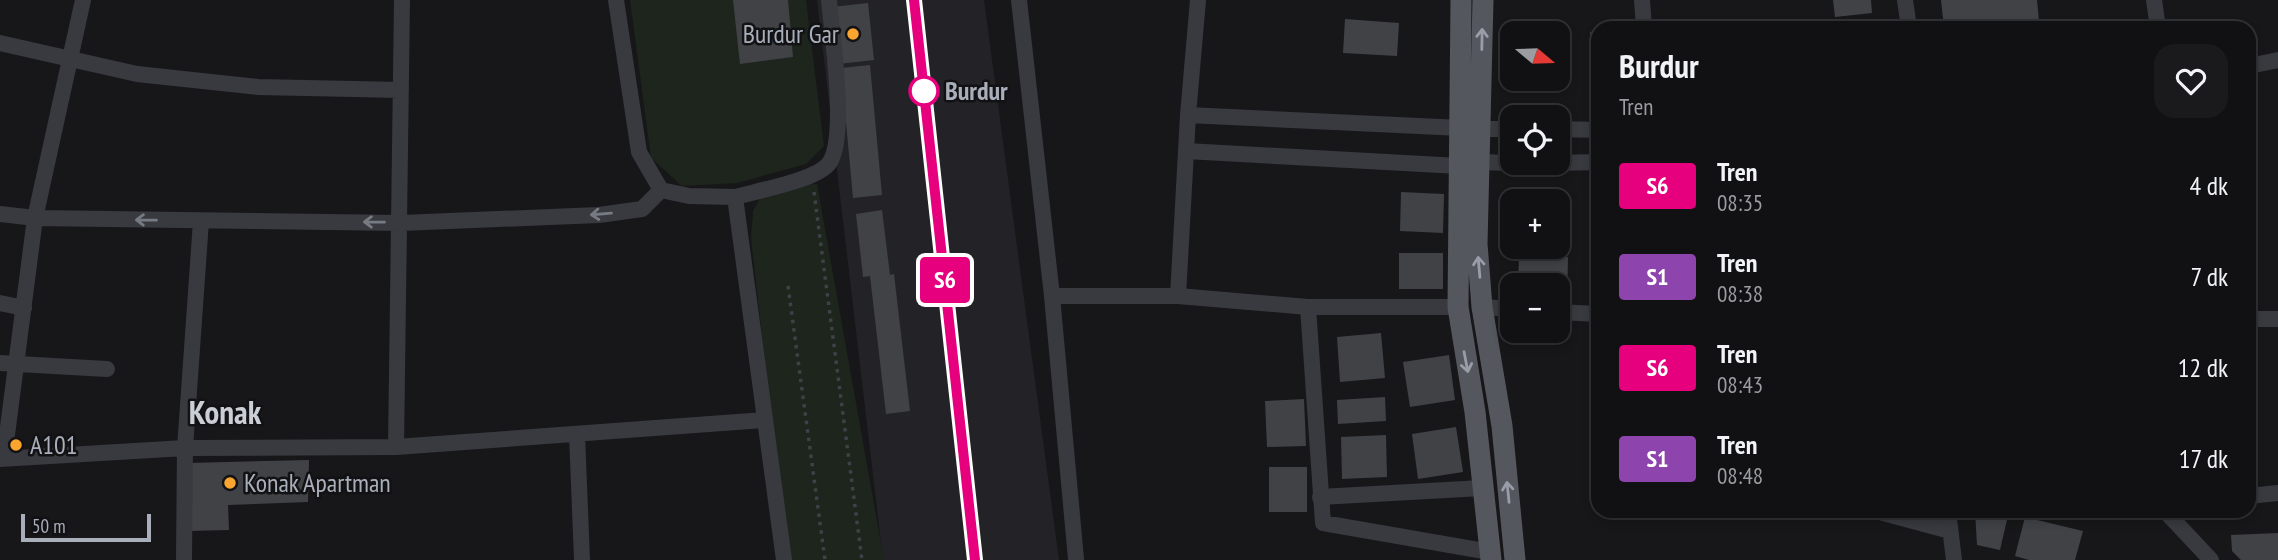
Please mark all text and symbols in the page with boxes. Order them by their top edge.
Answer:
place label: Burdur Gar [743,17,839,50]
north arrow [1500,21,1570,91]
map controls [1500,21,1570,343]
marker: Burdur Gar [845,26,861,42]
one-way arrow [1475,28,1489,51]
text: Burdur [1619,44,1699,87]
button: heart [2154,44,2228,118]
place label: Burdur [945,74,1008,107]
marker: Burdur [909,76,939,106]
text: Tren [1619,92,1653,121]
button: locate [1500,105,1570,175]
text: Tren [1717,155,1758,188]
text: 4 dk [2189,169,2228,202]
text: S6 [1646,170,1669,201]
text: 08:35 [1717,188,1763,217]
button: + [1500,189,1570,259]
one-way arrow [590,208,613,221]
one-way arrow [135,213,158,227]
one-way arrow [362,216,385,229]
text: Tren [1717,246,1758,279]
one-way arrow [1472,256,1485,278]
line badge: S6 [914,257,976,303]
text: 7 dk [2191,260,2228,293]
text: S1 [1646,261,1669,292]
text: S6 [934,264,956,295]
button: − [1500,273,1570,343]
text: 08:38 [1717,279,1763,308]
text: Tren [1717,337,1758,370]
one-way arrow [1459,350,1473,373]
text: 12 dk [2178,351,2228,384]
text: S6 [1646,352,1669,383]
text: 08:43 [1717,370,1763,399]
district label: Konak [189,390,262,433]
place label: A101 [30,428,77,461]
text: Tren [1717,428,1758,461]
marker: A101 [8,437,24,453]
text: 17 dk [2179,442,2228,475]
text: S1 [1646,443,1669,474]
text: 08:48 [1717,461,1763,490]
place label: Konak Apartman [244,466,391,499]
marker: Konak Apartman [222,475,238,491]
one-way arrow [1502,481,1515,504]
scale bar [21,511,150,543]
text: 50 m [32,514,66,538]

